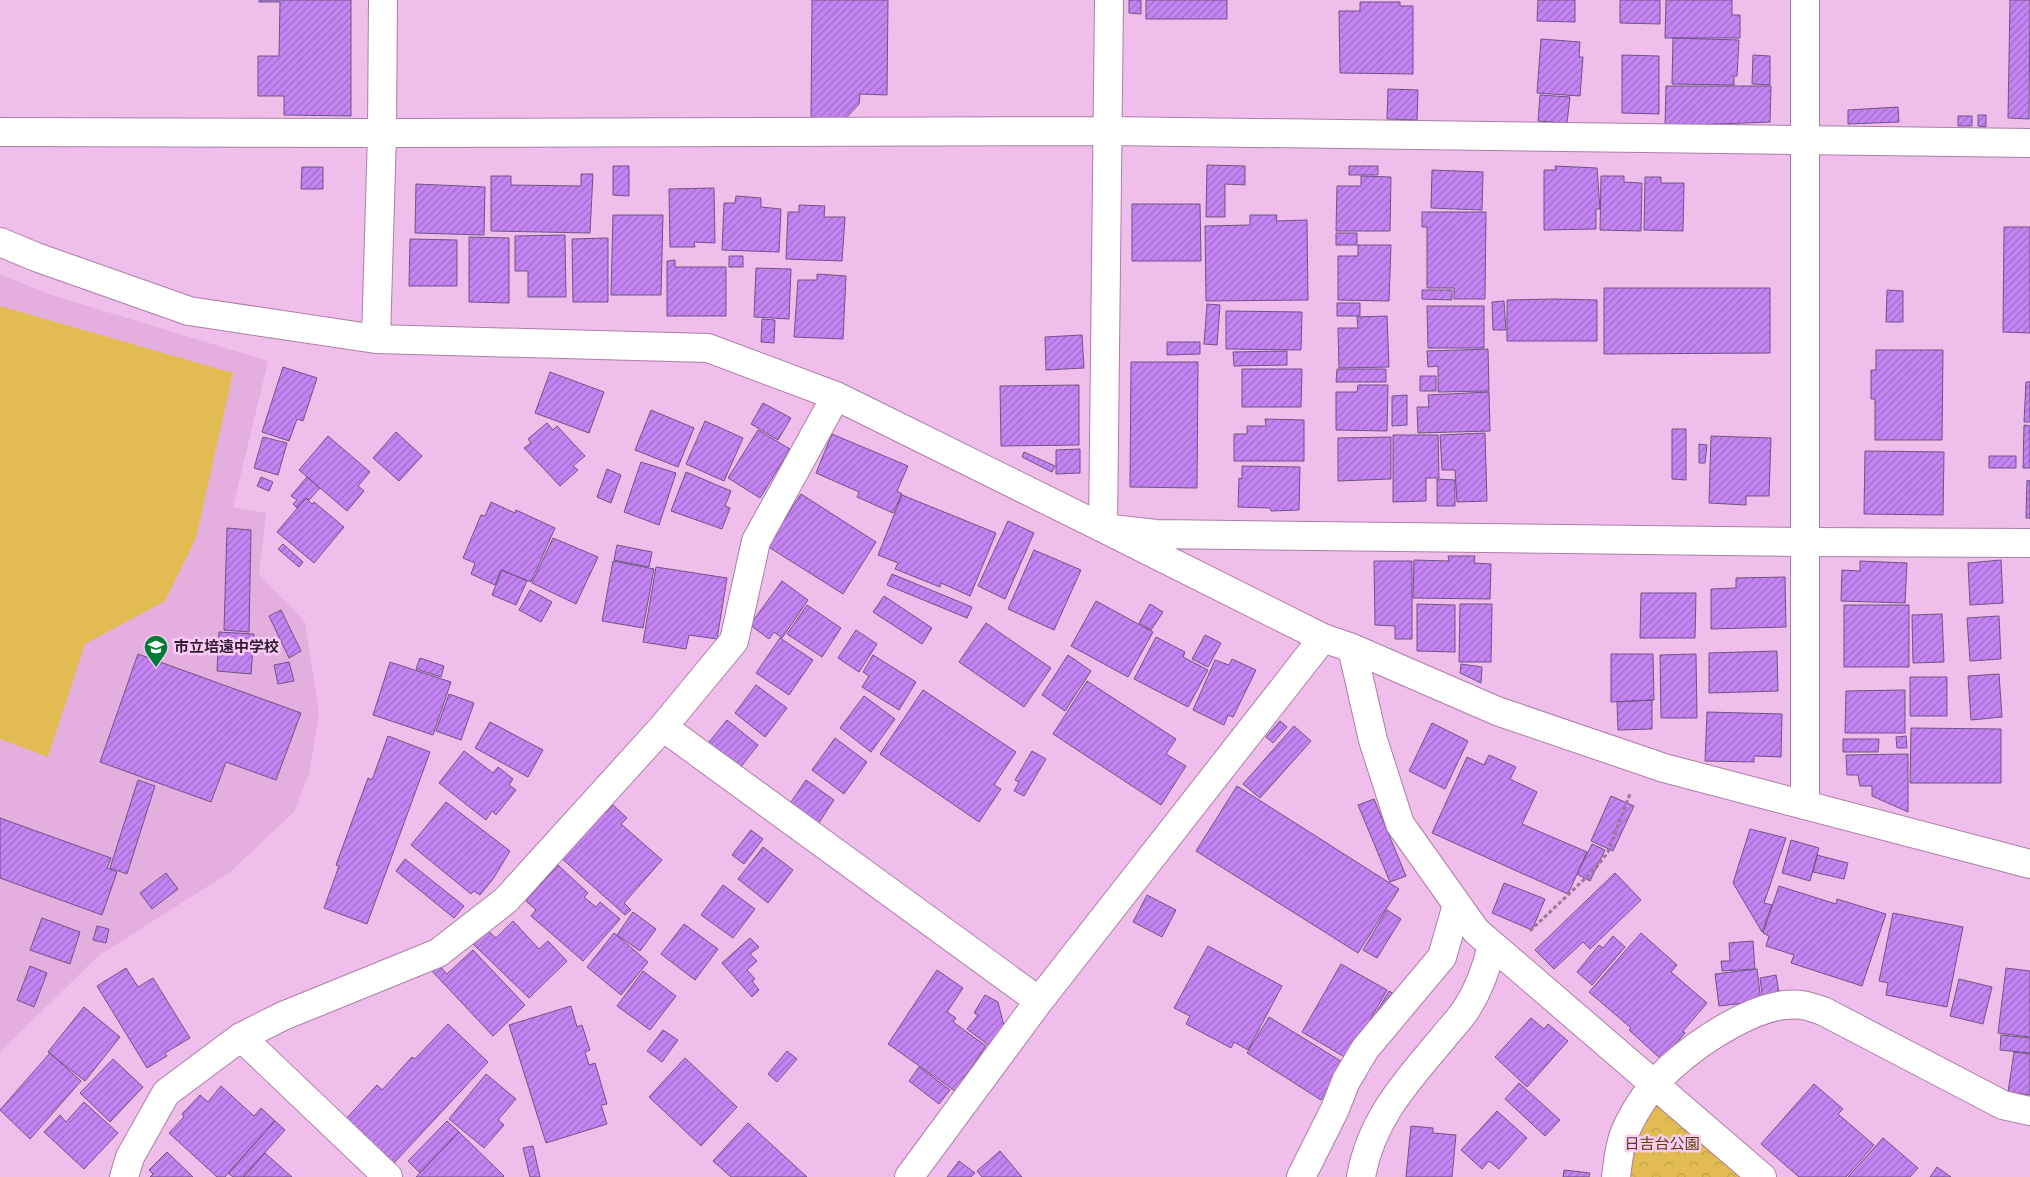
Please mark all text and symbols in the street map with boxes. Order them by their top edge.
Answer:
school or university icon: 市立培遠中学校 [143,634,169,668]
place label: 市立培遠中学校 [174,637,279,657]
park label: 日吉台公園 [1624,1134,1700,1154]

